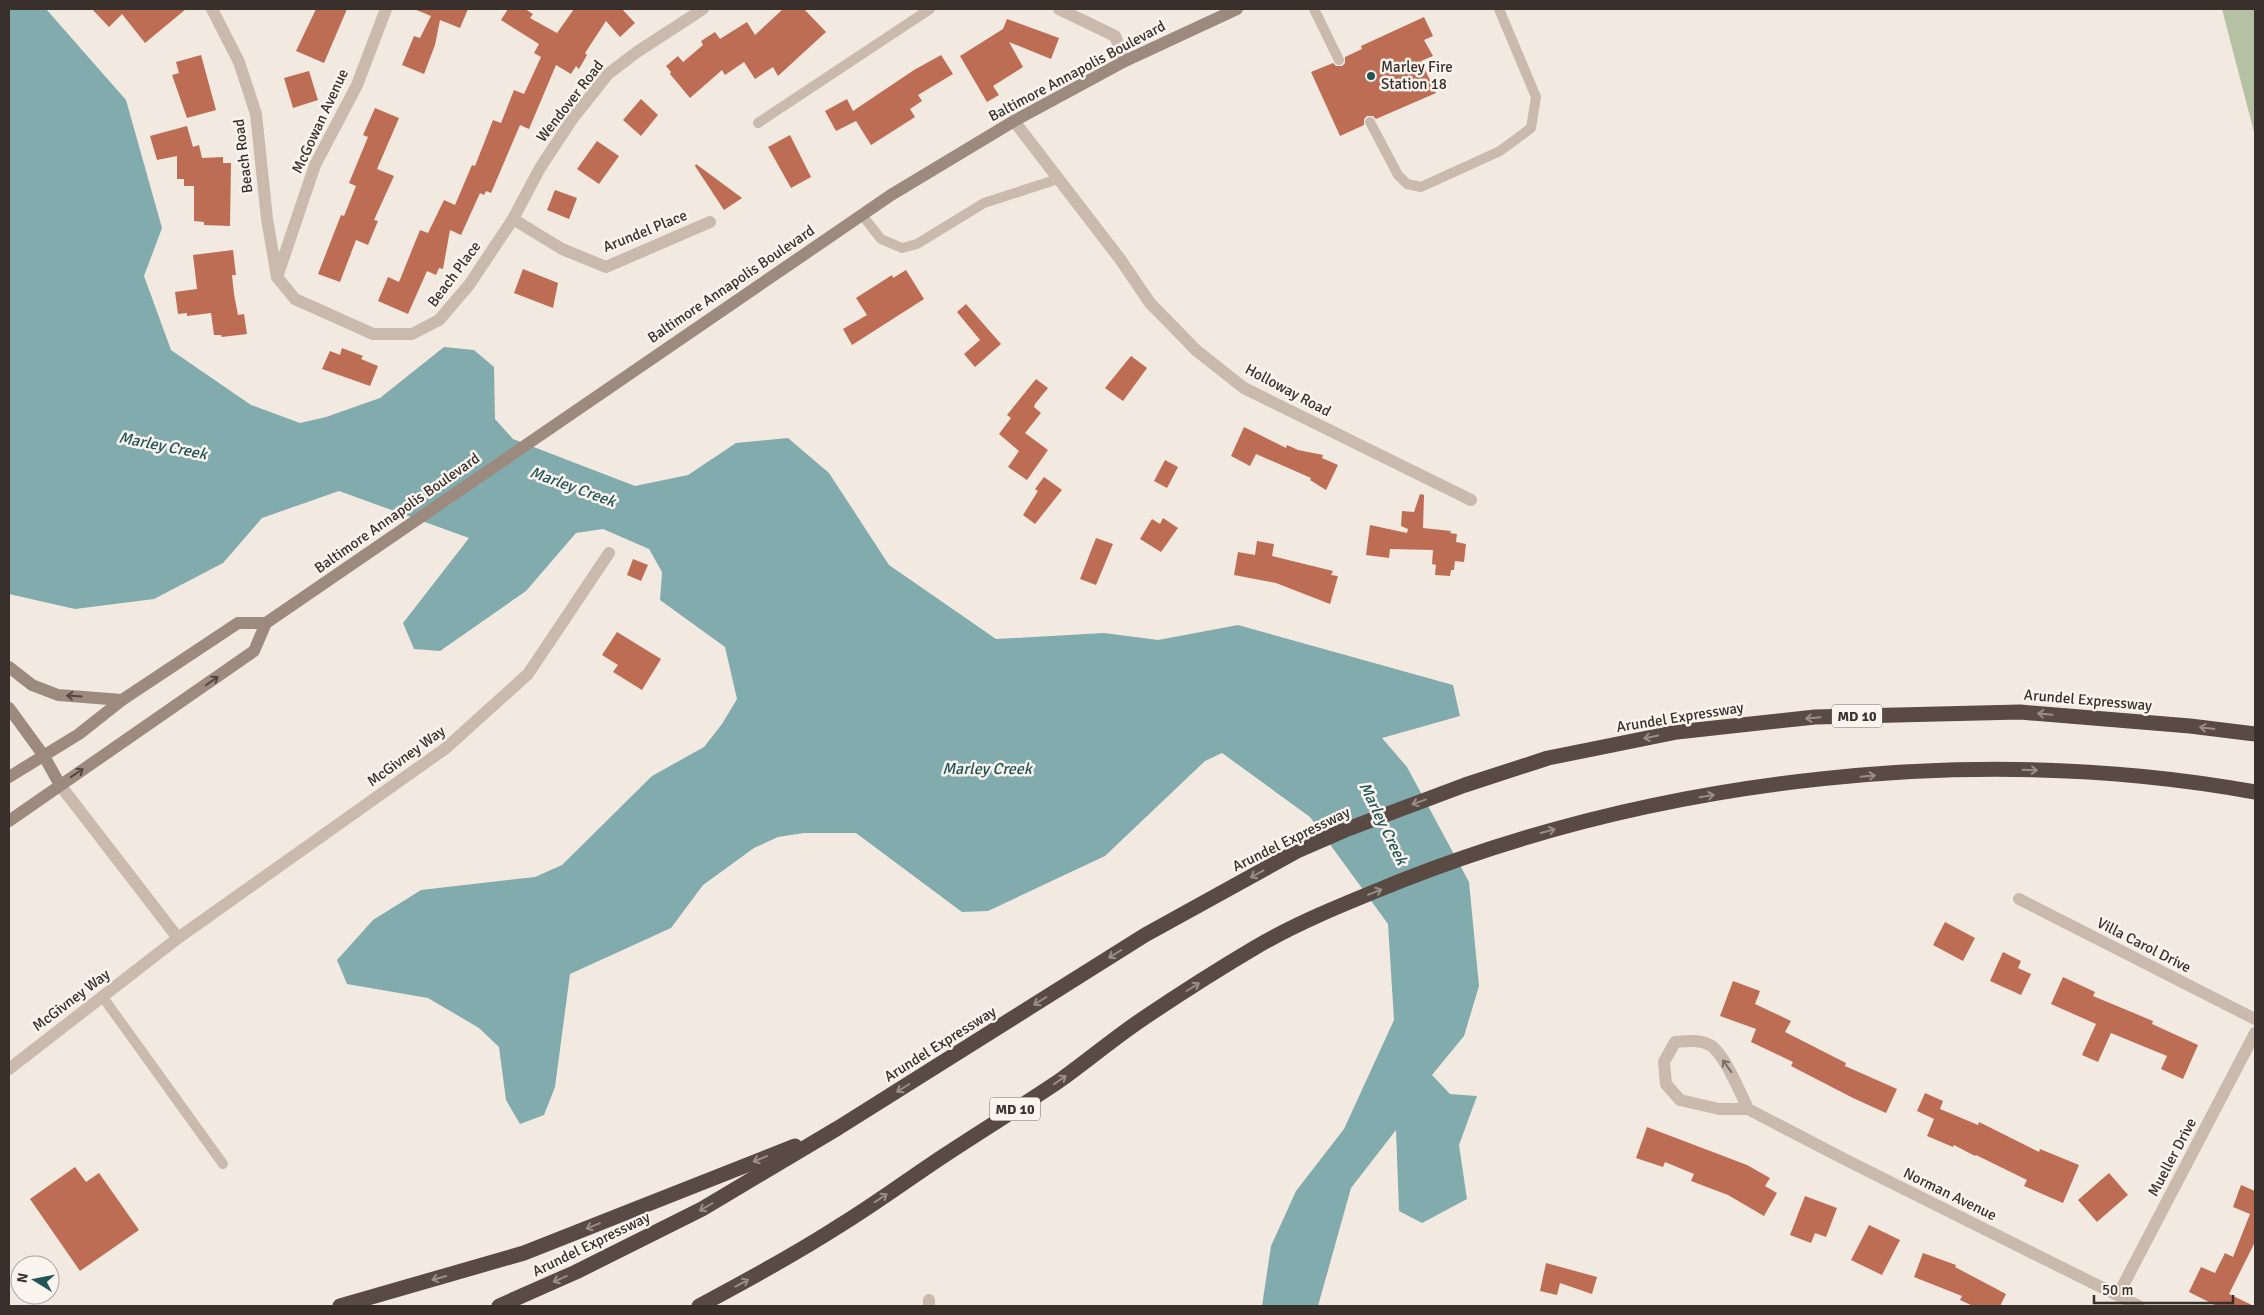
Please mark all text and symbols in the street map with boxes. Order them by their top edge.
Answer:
street label: Baltimore Annapolis Boulevard [986,17,1169,125]
street label: Wendover Road [533,57,607,145]
place label: Marley Fire Station 18 [1381,58,1453,93]
street label: McGowan Avenue [288,66,352,176]
marker: Marley Fire Station 18 [1365,70,1377,82]
street label: Beach Road [230,118,256,194]
street label: Arundel Place [600,206,690,256]
street label: Baltimore Annapolis Boulevard [644,221,818,347]
street label: Beach Place [423,238,485,310]
street label: Holloway Road [1242,360,1334,420]
water label: Marley Creek [117,428,211,465]
street label: Baltimore Annapolis Boulevard [311,449,483,577]
water label: Marley Creek [527,462,620,512]
one-way arrow [205,676,219,686]
street label: Arundel Expressway [2023,685,2153,715]
one-way arrow [66,692,82,701]
street label: Arundel Expressway [1615,698,1745,736]
road number: MD 10 [1832,704,1882,728]
one-way arrow [2037,709,2053,718]
one-way arrow [1805,713,1821,722]
street label: McGivney Way [363,722,449,790]
one-way arrow [2199,723,2215,733]
one-way arrow [1644,733,1660,743]
water label: Marley Creek [942,759,1034,779]
one-way arrow [2022,765,2038,775]
one-way arrow [70,768,84,778]
one-way arrow [1860,771,1876,781]
water label: Marley Creek [1354,779,1413,870]
one-way arrow [1698,790,1714,800]
one-way arrow [1412,798,1428,807]
street label: Arundel Expressway [1229,803,1353,875]
one-way arrow [1540,826,1556,835]
one-way arrow [1249,869,1264,879]
one-way arrow [1367,886,1382,896]
street label: Villa Carol Drive [2094,914,2194,976]
one-way arrow [1108,948,1122,959]
street label: McGivney Way [29,965,113,1035]
one-way arrow [1186,982,1200,992]
one-way arrow [1034,996,1048,1006]
street label: Arundel Expressway [881,1002,999,1086]
one-way arrow [1721,1059,1732,1073]
one-way arrow [1053,1075,1067,1085]
one-way arrow [896,1082,910,1093]
road number: MD 10 [990,1098,1040,1120]
street label: Mueller Drive [2144,1115,2200,1199]
one-way arrow [753,1155,768,1165]
street label: Norman Avenue [1900,1164,2000,1224]
one-way arrow [873,1193,887,1203]
one-way arrow [698,1202,713,1212]
street label: Arundel Expressway [529,1208,653,1280]
one-way arrow [586,1222,601,1231]
north arrow [10,1255,60,1305]
text: N [13,1272,32,1284]
scale bar [2094,1272,2233,1304]
one-way arrow [432,1273,448,1283]
one-way arrow [553,1275,568,1285]
one-way arrow [734,1278,749,1287]
text: 50 m [2102,1281,2133,1299]

